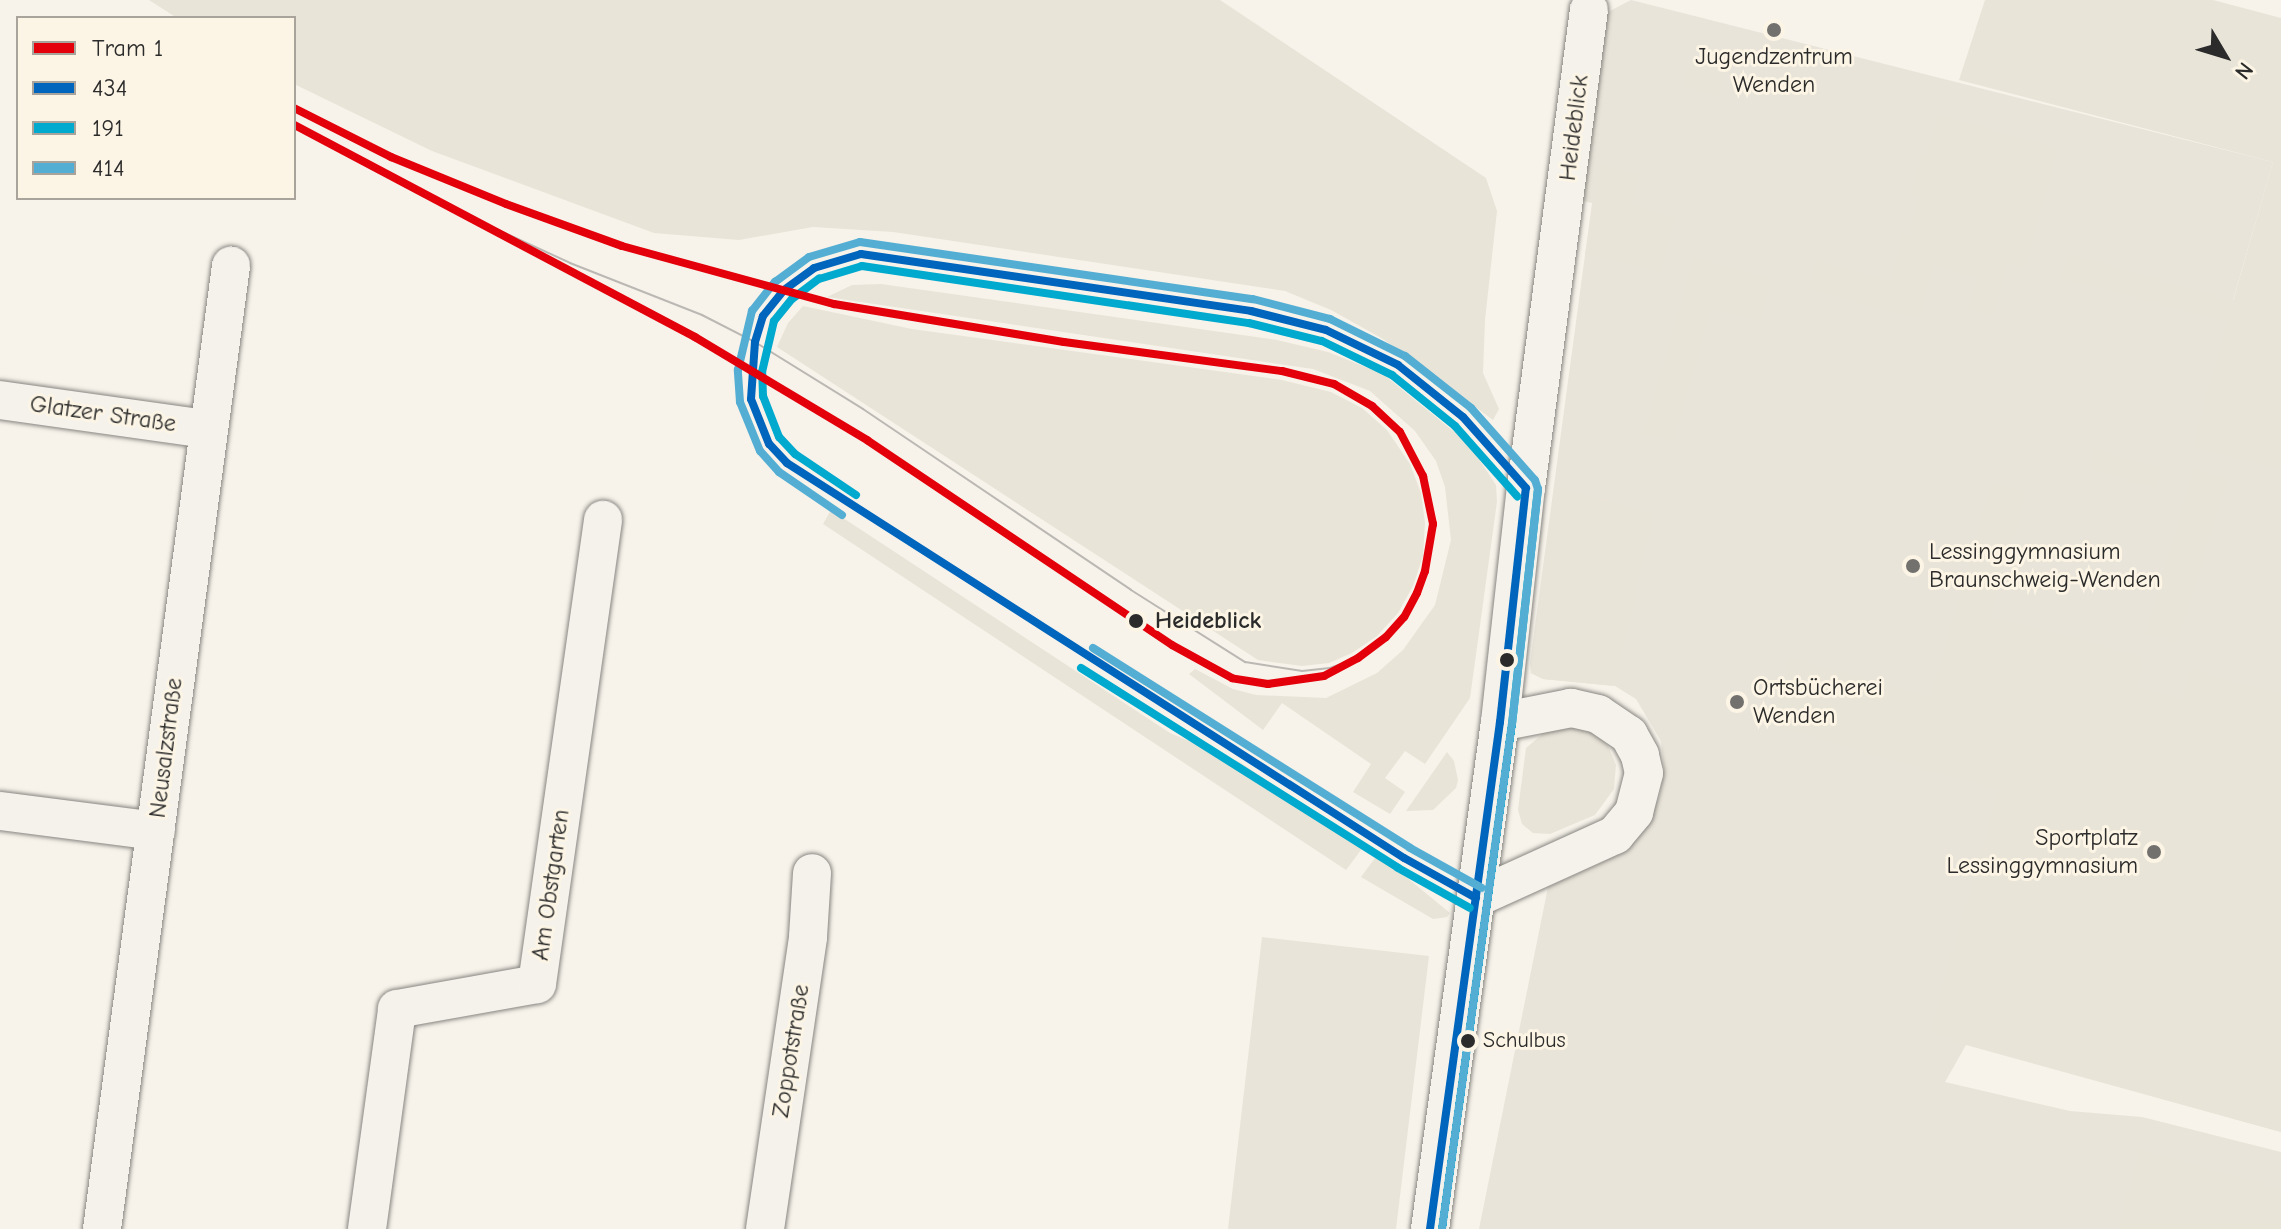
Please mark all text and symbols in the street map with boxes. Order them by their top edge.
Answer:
legend [16,16,296,200]
north arrow [2185,16,2265,96]
marker: Jugendzentrum Wenden [1765,21,1783,39]
text: Tram 1 [92,34,163,62]
place label: Jugendzentrum Wenden [1695,43,1853,99]
text: N [2229,57,2259,84]
street label: Heideblick [1553,73,1595,183]
text: 434 [92,74,127,102]
text: 191 [92,114,124,142]
text: 414 [92,154,125,182]
street label: Glatzer Straße [28,389,178,439]
place label: Lessinggymnasium Braunschweig-Wenden [1929,538,2161,594]
marker: Lessinggymnasium Braunschweig-Wenden [1904,557,1922,575]
place label: Heideblick [1155,607,1261,635]
marker: Heideblick [1124,609,1148,633]
unlabelled marker [1499,652,1515,668]
place label: Ortsbücherei Wenden [1753,674,1883,730]
street label: Neusalzstraße [143,676,189,820]
marker: Ortsbücherei Wenden [1728,693,1746,711]
street label: Am Obstgarten [526,808,576,962]
place label: Sportplatz Lessinggymnasium [1946,824,2138,880]
marker: Sportplatz Lessinggymnasium [2145,843,2163,861]
street label: Zoppotstraße [766,982,816,1120]
place label: Schulbus [1483,1028,1566,1054]
marker: Schulbus [1460,1033,1476,1049]

